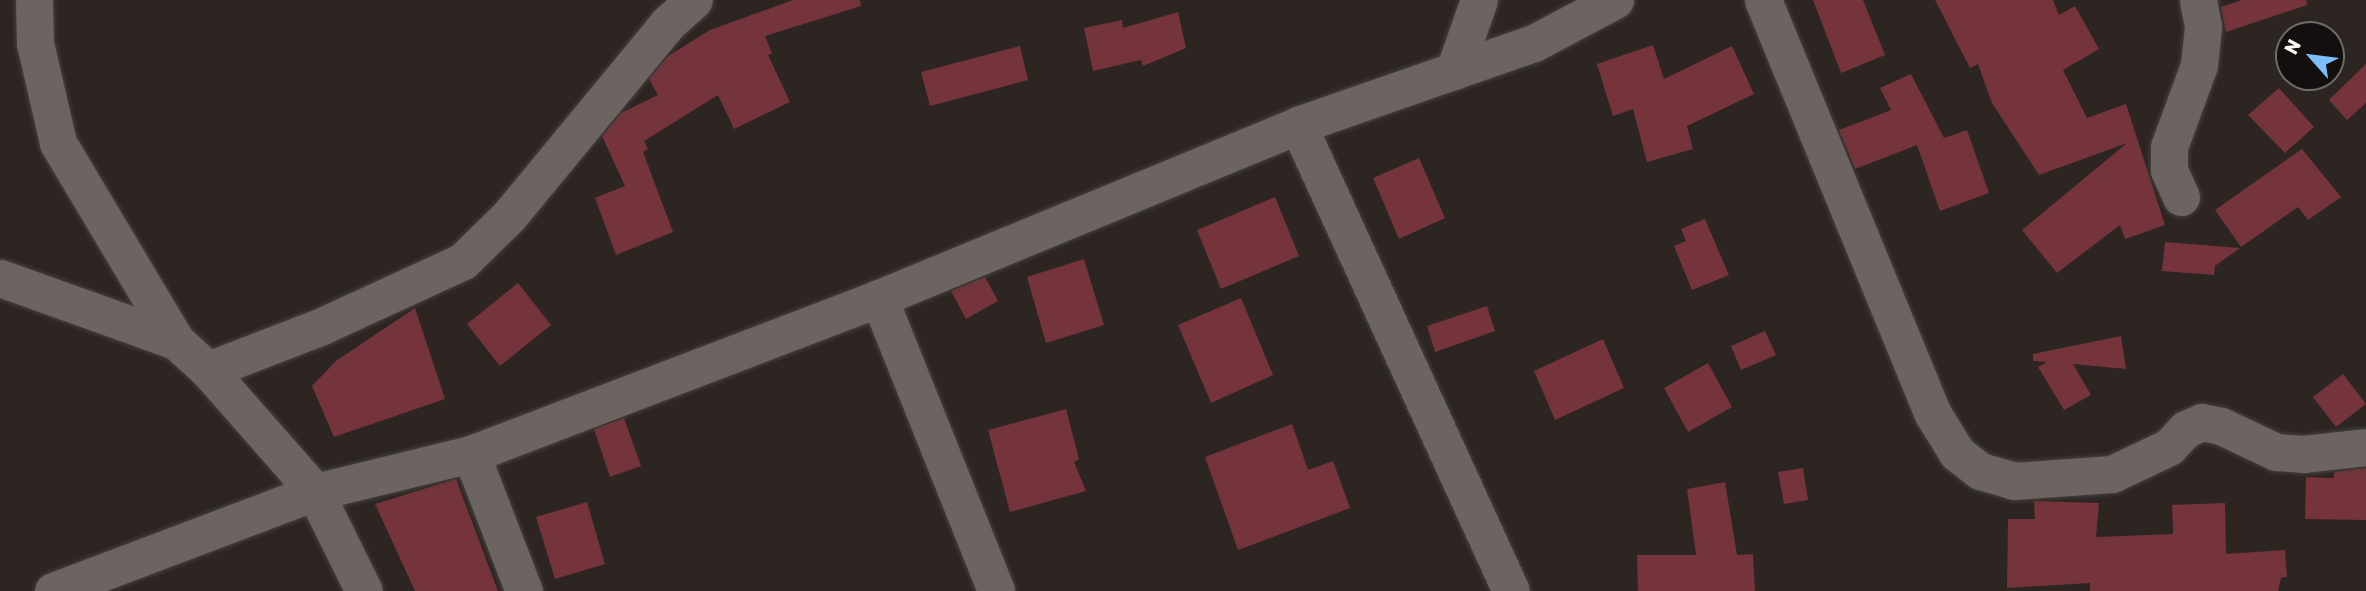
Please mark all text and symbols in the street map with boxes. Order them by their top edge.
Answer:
north arrow [2275,21,2345,91]
text: N [2279,35,2306,58]

